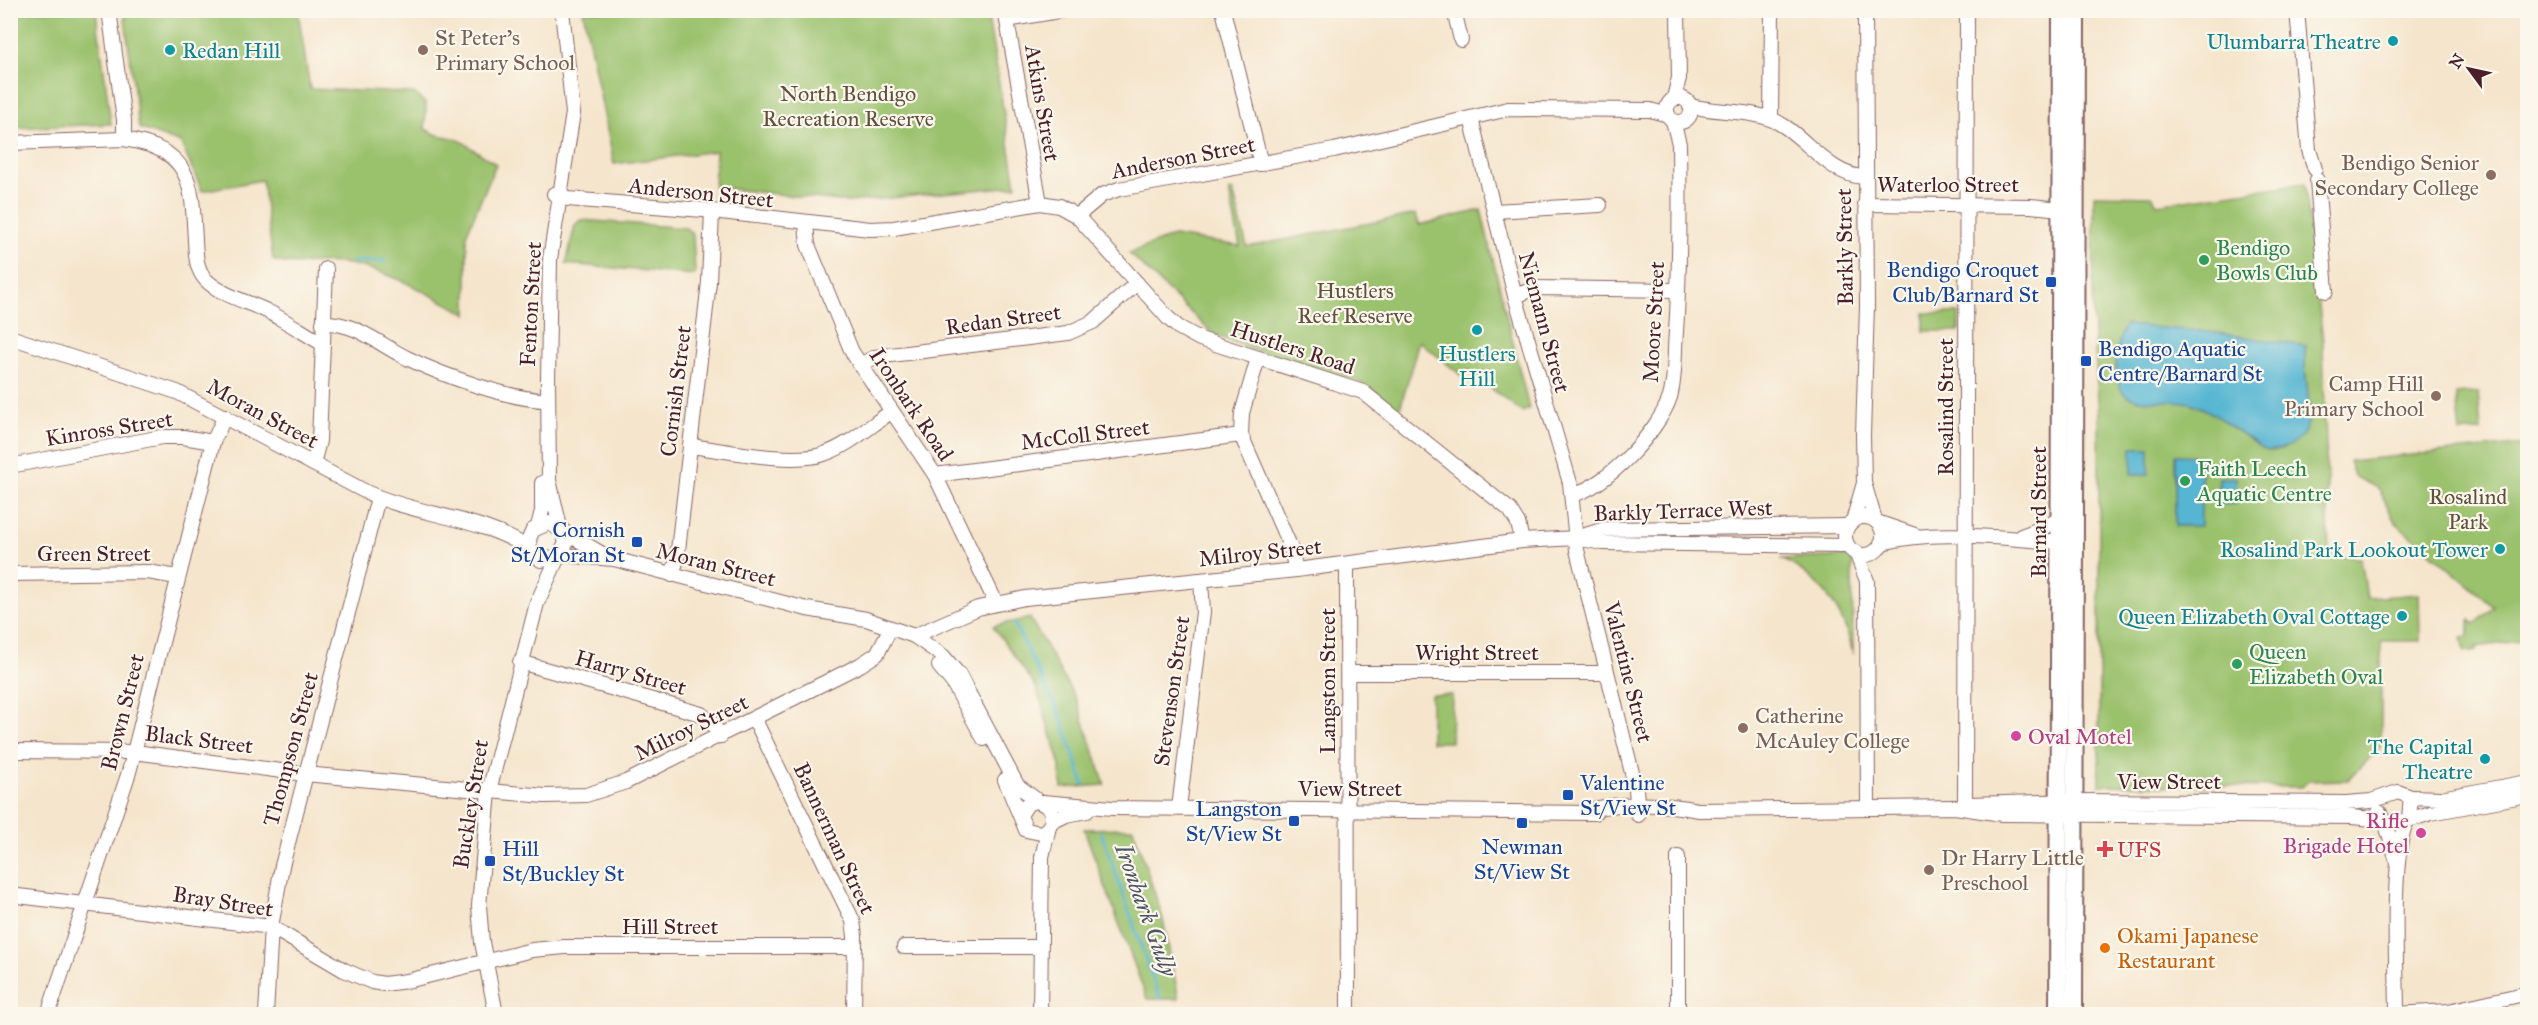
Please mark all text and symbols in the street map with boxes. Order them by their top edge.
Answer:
place label: St Peter's Primary School [435,24,575,76]
place label: Ulumbarra Theatre [2206,28,2381,55]
marker: Ulumbarra Theatre [2386,34,2400,48]
place label: Redan Hill [182,37,281,64]
north arrow [2439,39,2499,99]
street label: Atkins Street [1019,42,1066,164]
marker: Redan Hill [163,43,177,57]
marker: St Peter's Primary School [416,43,430,57]
text: N [2445,50,2469,72]
park label: North Bendigo Recreation Reserve [762,80,934,132]
street label: Anderson Street [1108,130,1257,185]
place label: Bendigo Senior Secondary College [2315,149,2480,201]
marker: Bendigo Senior Secondary College [2484,168,2498,182]
street label: Anderson Street [626,171,775,214]
street label: Waterloo Street [1877,171,2019,198]
street label: Barkly Street [1830,188,1859,306]
place label: Bendigo Bowls Club [2216,234,2318,286]
street label: Fenton Street [514,241,547,367]
street label: Niemann Street [1513,249,1576,396]
marker: Bendigo Bowls Club [2197,253,2211,267]
place label: Bendigo Croquet Club/Barnard St [1886,256,2039,308]
street label: Moore Street [1637,260,1670,383]
marker: Bendigo Croquet Club/Barnard St [2044,275,2058,289]
park label: Hustlers Reef Reserve [1297,277,1413,329]
street label: Redan Street [944,298,1063,341]
street label: Hustlers Road [1227,315,1358,380]
marker: Hustlers Hill [1470,323,1484,337]
street label: Cornish Street [654,324,697,458]
place label: Bendigo Aquatic Centre/Barnard St [2098,335,2263,387]
street label: Rosalind Street [1932,338,1959,476]
place label: Hustlers Hill [1438,340,1516,392]
street label: Ironbark Road [864,343,959,466]
marker: Bendigo Aquatic Centre/Barnard St [2079,354,2093,368]
place label: Camp Hill Primary School [2284,370,2424,422]
street label: Moran Street [202,373,323,454]
marker: Camp Hill Primary School [2429,389,2443,403]
street label: Kinross Street [44,405,175,452]
street label: McColl Street [1019,413,1151,456]
street label: Barnard Street [2025,446,2052,578]
place label: Faith Leech Aquatic Centre [2196,455,2332,507]
marker: Faith Leech Aquatic Centre [2178,474,2192,488]
park label: Rosalind Park [2429,483,2507,535]
street label: Barkly Terrace West [1593,494,1773,527]
place label: Cornish St/Moran St [510,516,625,568]
street label: Milroy Street [1197,533,1323,572]
marker: Cornish St/Moran St [630,535,644,549]
place label: Rosalind Park Lookout Tower [2220,536,2489,563]
street label: Moran Street [653,537,779,592]
street label: Green Street [37,540,151,567]
marker: Rosalind Park Lookout Tower [2493,542,2507,556]
street label: Valentine Street [1598,598,1659,745]
place label: Queen Elizabeth Oval Cottage [2118,603,2390,630]
street label: Langston Street [1314,608,1341,754]
marker: Queen Elizabeth Oval Cottage [2395,609,2409,623]
street label: Stevenson Street [1148,614,1195,768]
place label: Queen Elizabeth Oval [2249,638,2383,690]
street label: Wright Street [1415,639,1539,666]
street label: Harry Street [572,644,690,701]
street label: Brown Street [95,651,150,773]
marker: Queen Elizabeth Oval [2230,657,2244,671]
street label: Thompson Street [257,669,324,829]
street label: Milroy Street [630,688,753,767]
place label: Catherine McAuley College [1755,702,1910,754]
street label: Black Street [143,719,255,760]
marker: Catherine McAuley College [1736,721,1750,735]
place label: Oval Motel [2028,723,2132,750]
marker: Oval Motel [2009,729,2023,743]
place label: The Capital Theatre [2368,733,2473,785]
street label: Buckley Street [447,737,494,871]
marker: The Capital Theatre [2478,752,2492,766]
street label: Bannerman Street [788,758,882,918]
street label: View Street [2116,768,2221,795]
place label: Valentine St/View St [1579,769,1677,821]
street label: View Street [1297,775,1402,802]
marker: Valentine St/View St [1561,788,1575,802]
place label: Langston St/View St [1186,795,1282,847]
place label: Rifle Brigade Hotel [2283,807,2409,859]
marker: Langston St/View St [1287,814,1301,828]
marker: Newman St/View St [1515,816,1529,830]
marker: Rifle Brigade Hotel [2414,826,2428,840]
place label: Newman St/View St [1474,833,1570,885]
place label: Hill St/Buckley St [502,835,625,887]
place label: UFS [2117,836,2161,863]
water label: Ironbark Gully [1108,839,1184,982]
marker: UFS [2098,842,2112,856]
place label: Dr Harry Little Preschool [1941,844,2084,896]
marker: Hill St/Buckley St [483,854,497,868]
marker: Dr Harry Little Preschool [1922,863,1936,877]
street label: Bray Street [171,880,275,923]
street label: Hill Street [622,913,718,940]
place label: Okami Japanese Restaurant [2117,922,2259,974]
marker: Okami Japanese Restaurant [2098,941,2112,955]

